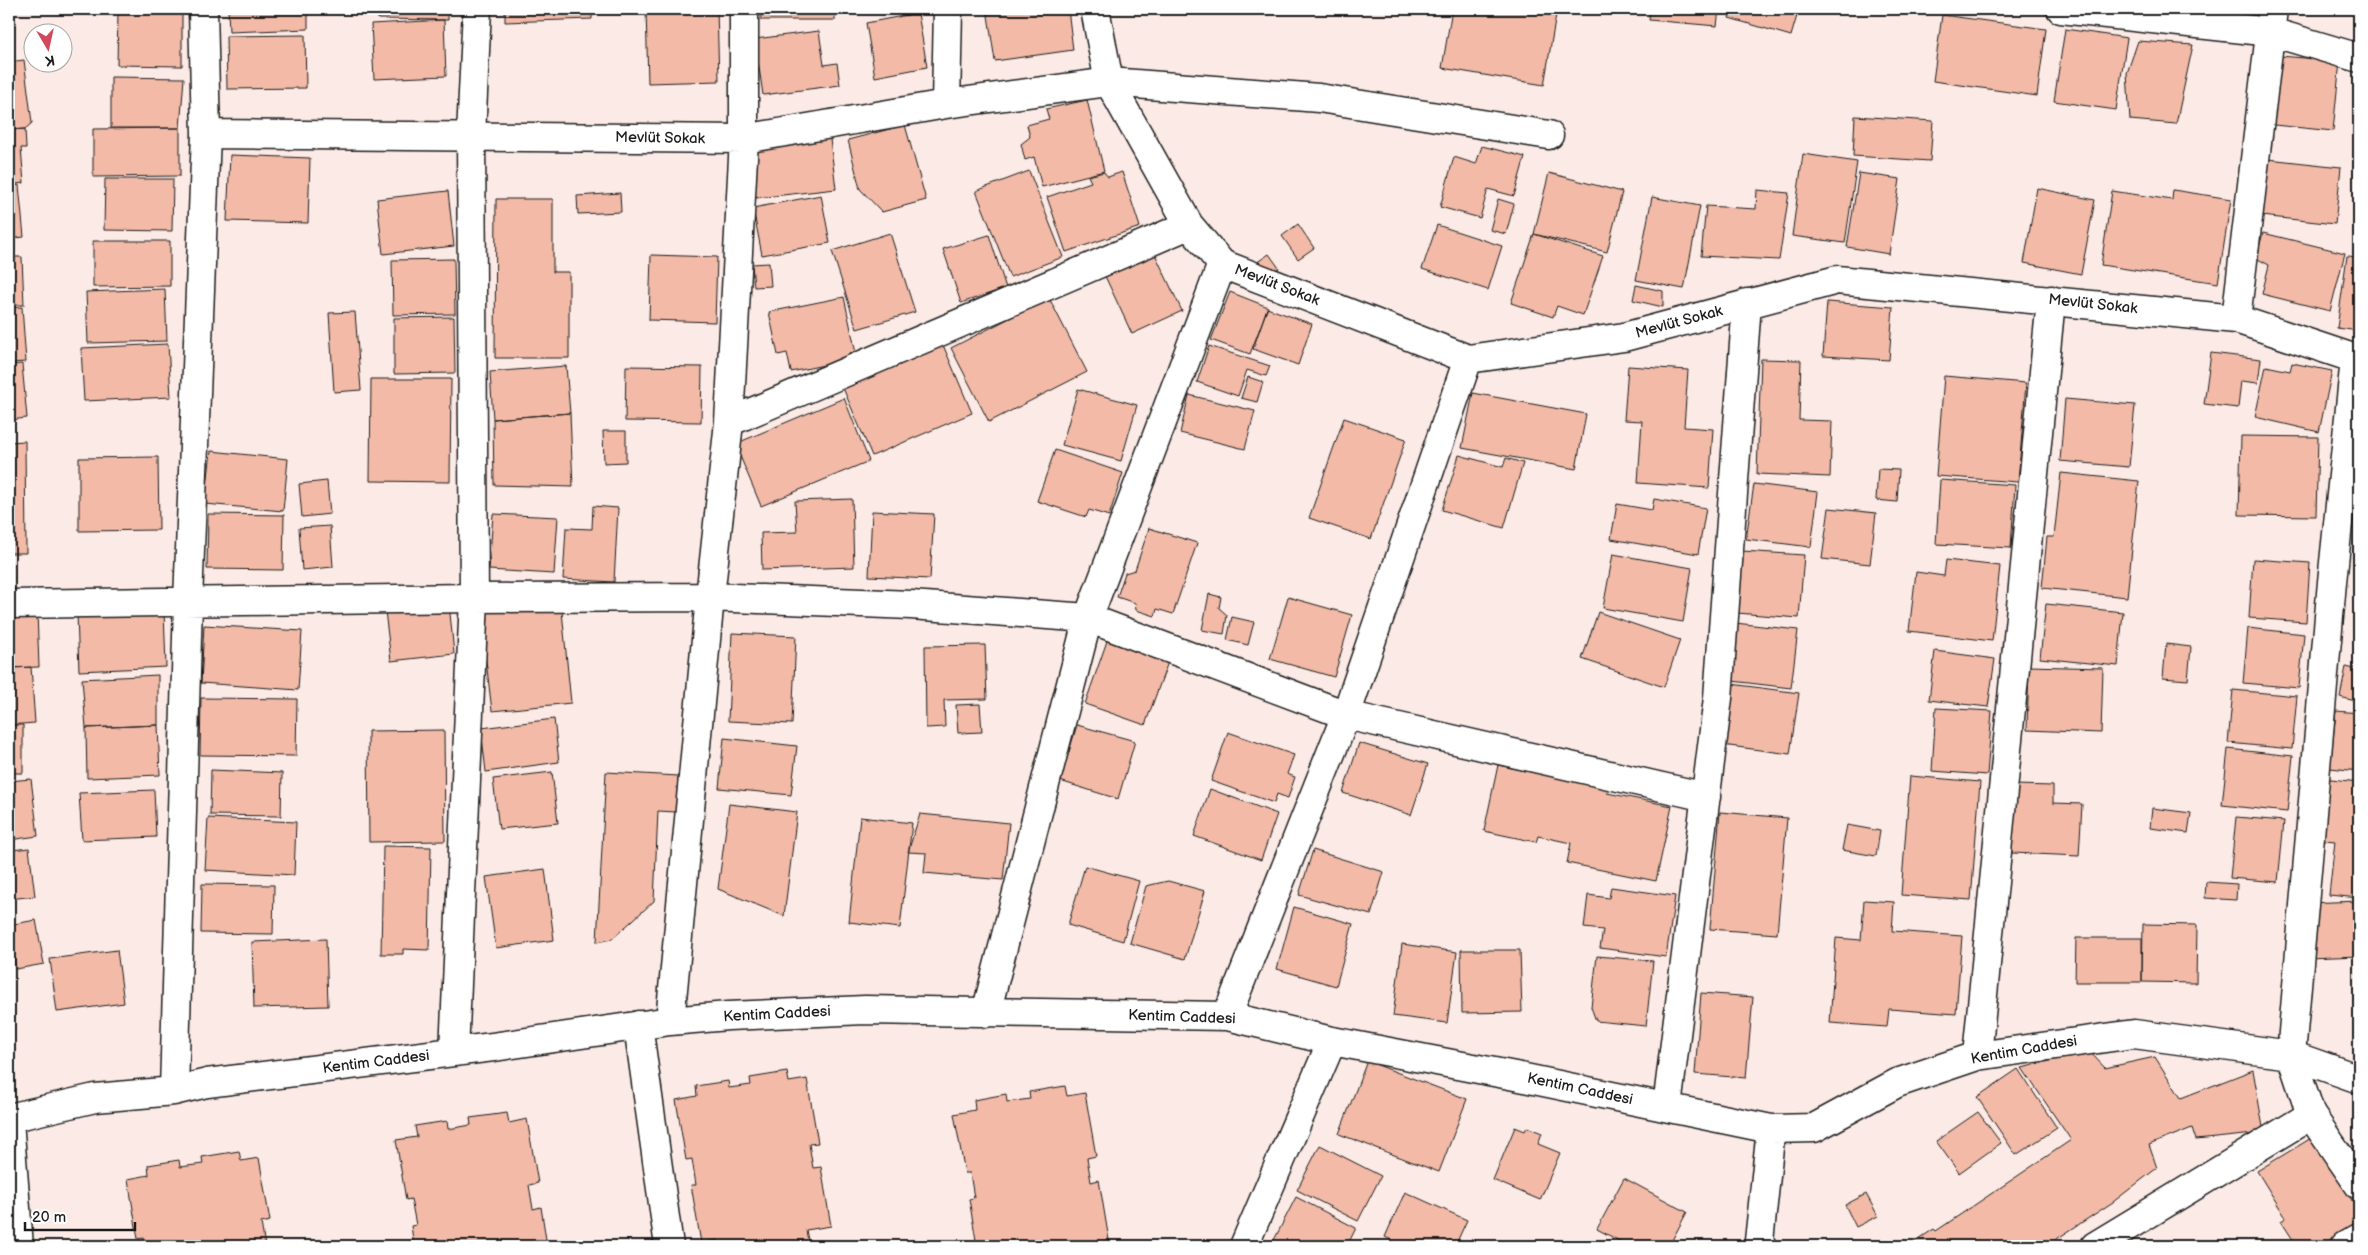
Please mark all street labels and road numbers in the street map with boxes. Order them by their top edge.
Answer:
street label: Mevlüt Sokak [615,128,706,148]
street label: Mevlüt Sokak [1232,260,1323,310]
street label: Mevlüt Sokak [2047,290,2139,318]
street label: Mevlüt Sokak [1633,301,1725,343]
street label: Kentim Caddesi [723,1002,831,1026]
street label: Kentim Caddesi [1128,1006,1236,1028]
street label: Kentim Caddesi [1969,1031,2079,1069]
street label: Kentim Caddesi [321,1046,431,1078]
street label: Kentim Caddesi [1525,1069,1635,1109]

